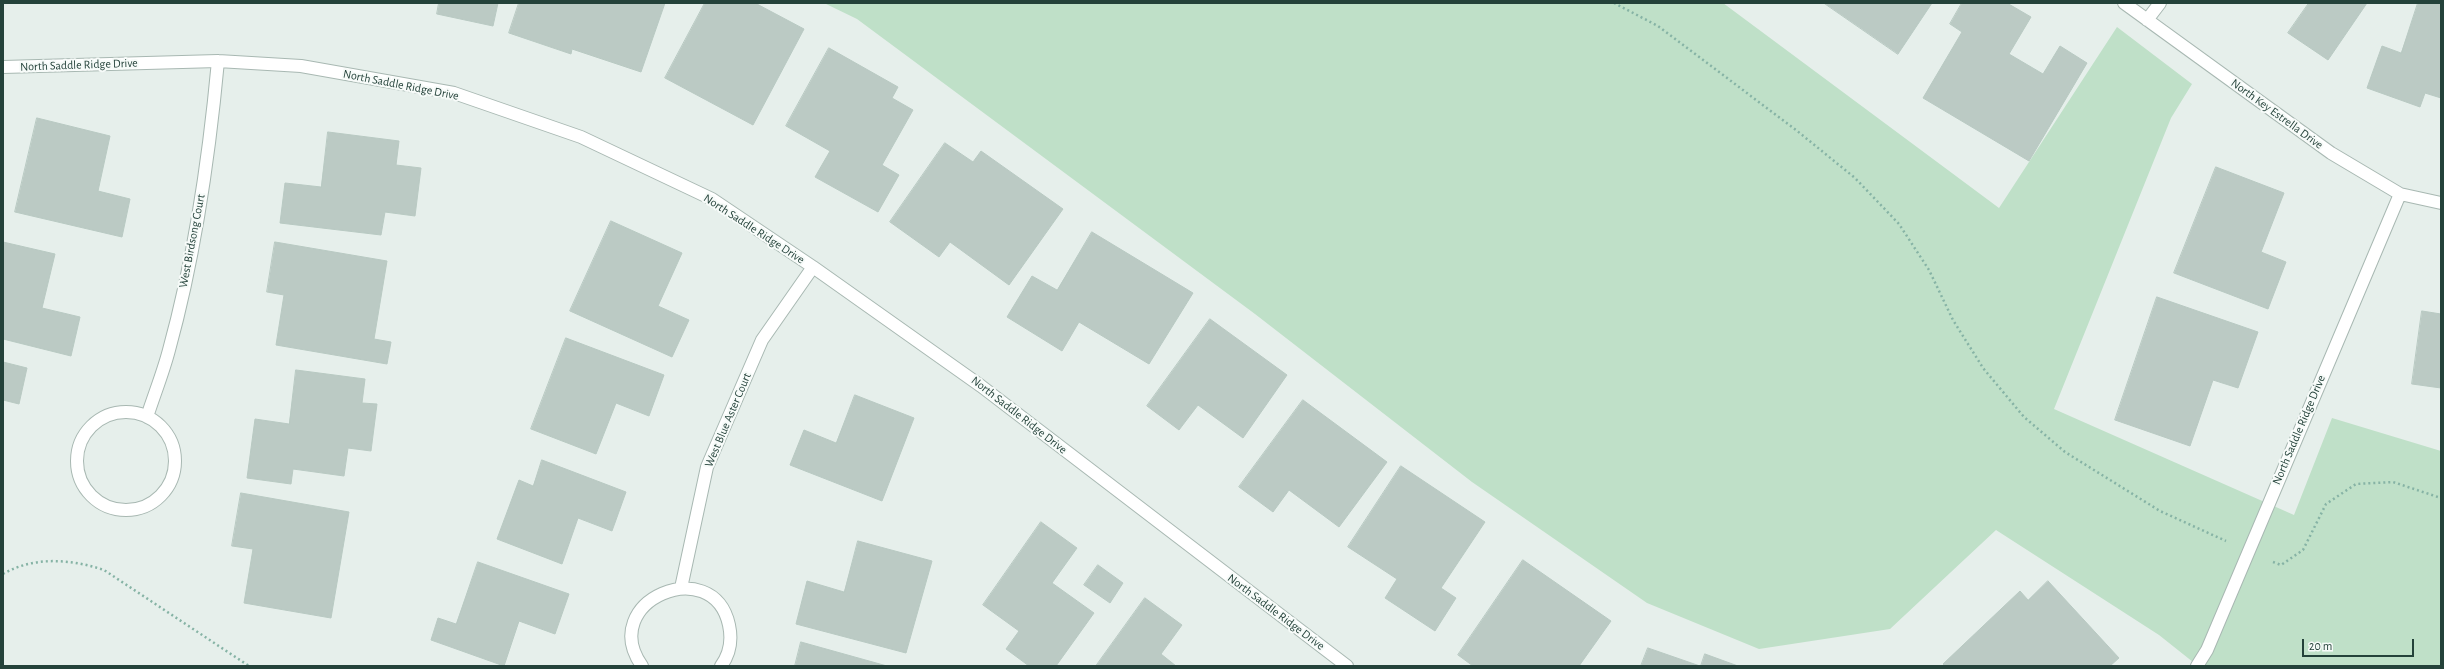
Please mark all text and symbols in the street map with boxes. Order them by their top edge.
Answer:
street label: North Saddle Ridge Drive [20,56,138,74]
street label: North Saddle Ridge Drive [342,67,460,103]
street label: North Key Estrella Drive [2228,76,2326,152]
street label: North Saddle Ridge Drive [701,191,807,267]
street label: West Birdsong Court [176,193,208,289]
street label: West Blue Aster Court [702,371,754,469]
street label: North Saddle Ridge Drive [968,373,1070,457]
street label: North Saddle Ridge Drive [2269,373,2329,487]
street label: North Saddle Ridge Drive [1225,571,1327,653]
scale bar [2304,631,2416,657]
text: 20 m [2309,640,2332,652]

